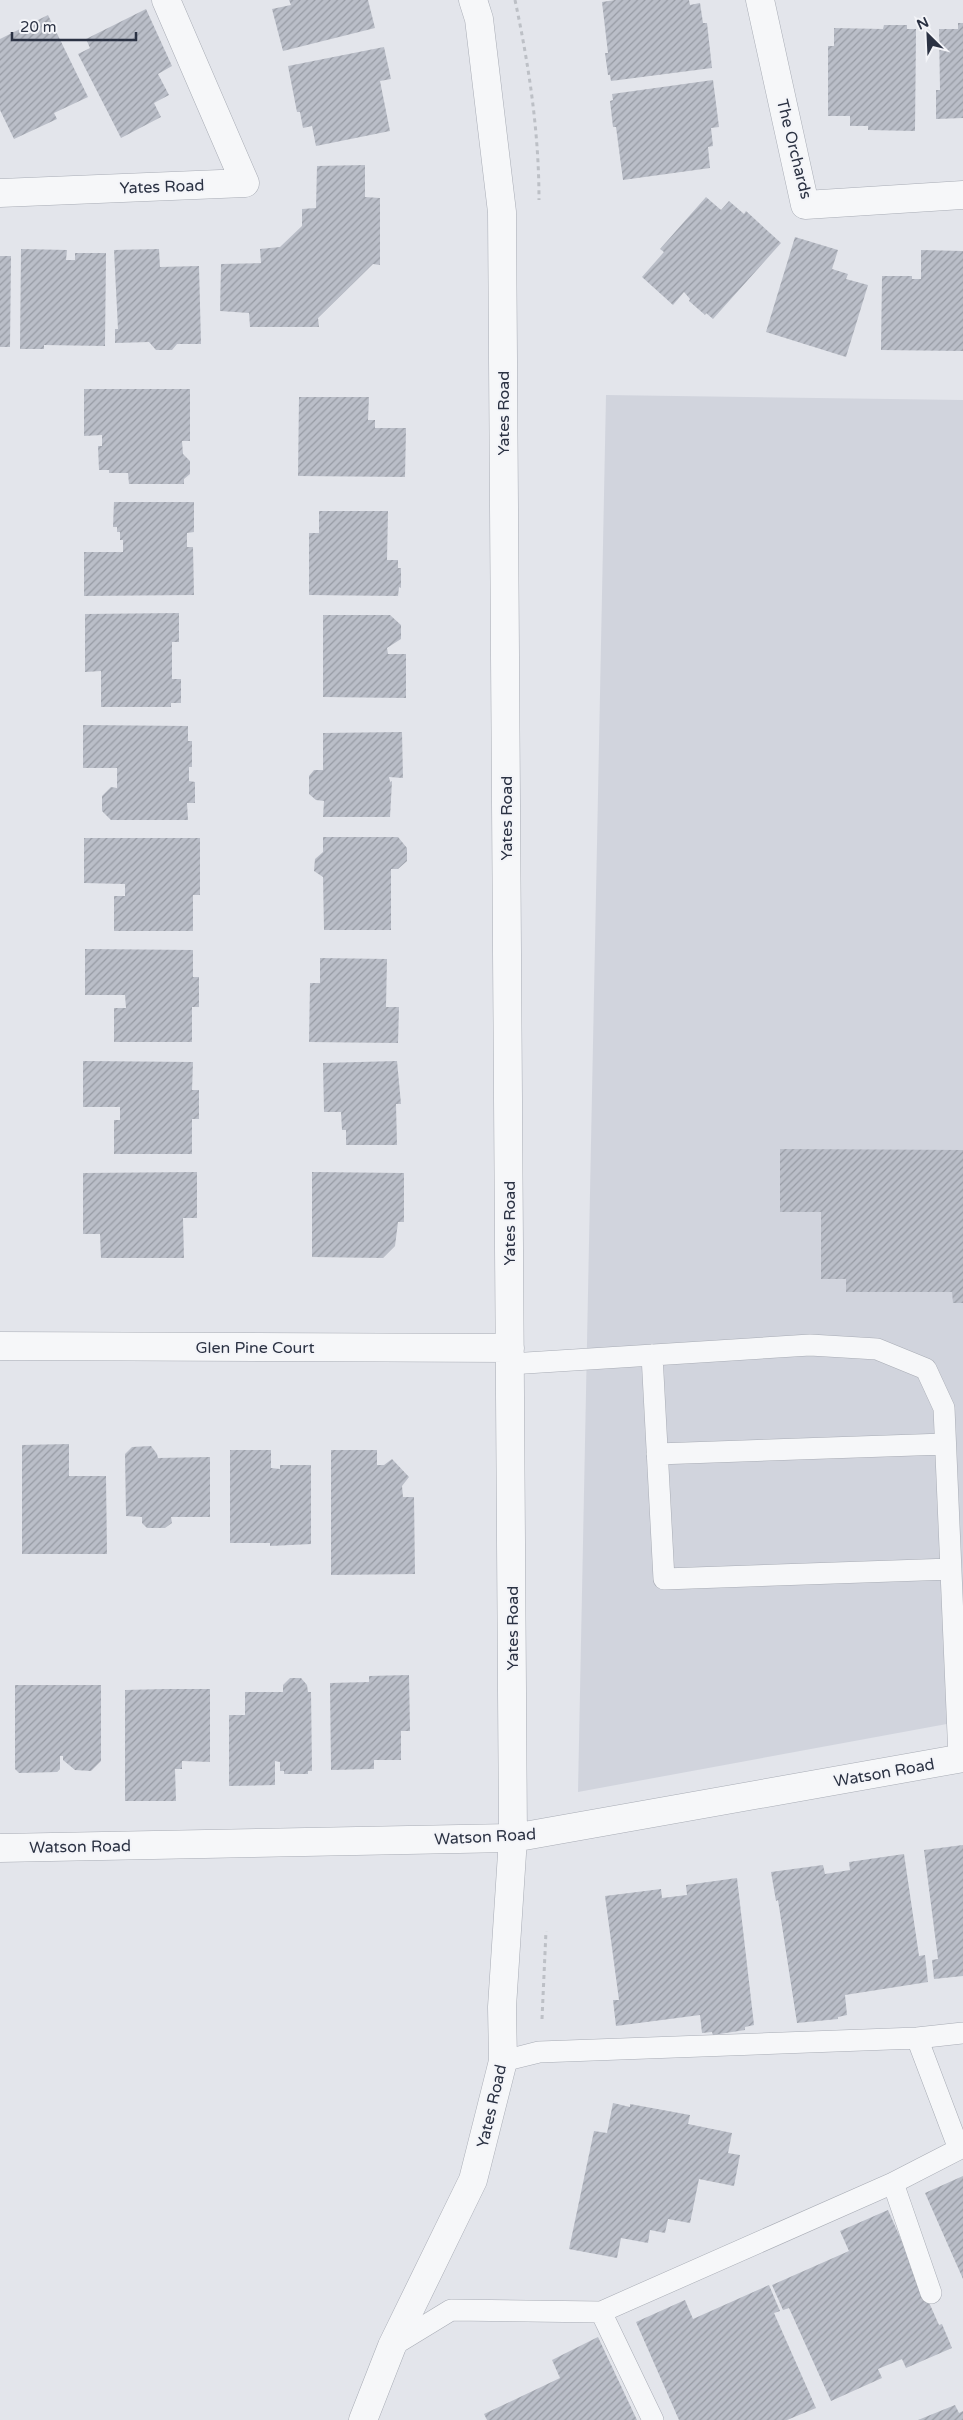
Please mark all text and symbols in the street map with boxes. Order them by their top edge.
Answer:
scale bar [12,10,136,42]
north arrow [903,10,953,60]
text: N [914,14,932,34]
text: 20 m [20,18,57,36]
street label: The Orchards [772,97,816,201]
street label: Yates Road [119,176,205,198]
street label: Yates Road [494,371,514,455]
street label: Yates Road [497,776,517,860]
street label: Yates Road [500,1181,520,1265]
street label: Glen Pine Court [195,1338,315,1358]
street label: Yates Road [503,1586,523,1670]
street label: Watson Road [832,1754,936,1792]
street label: Watson Road [434,1824,536,1850]
street label: Watson Road [29,1836,131,1858]
street label: Yates Road [473,2063,511,2150]

